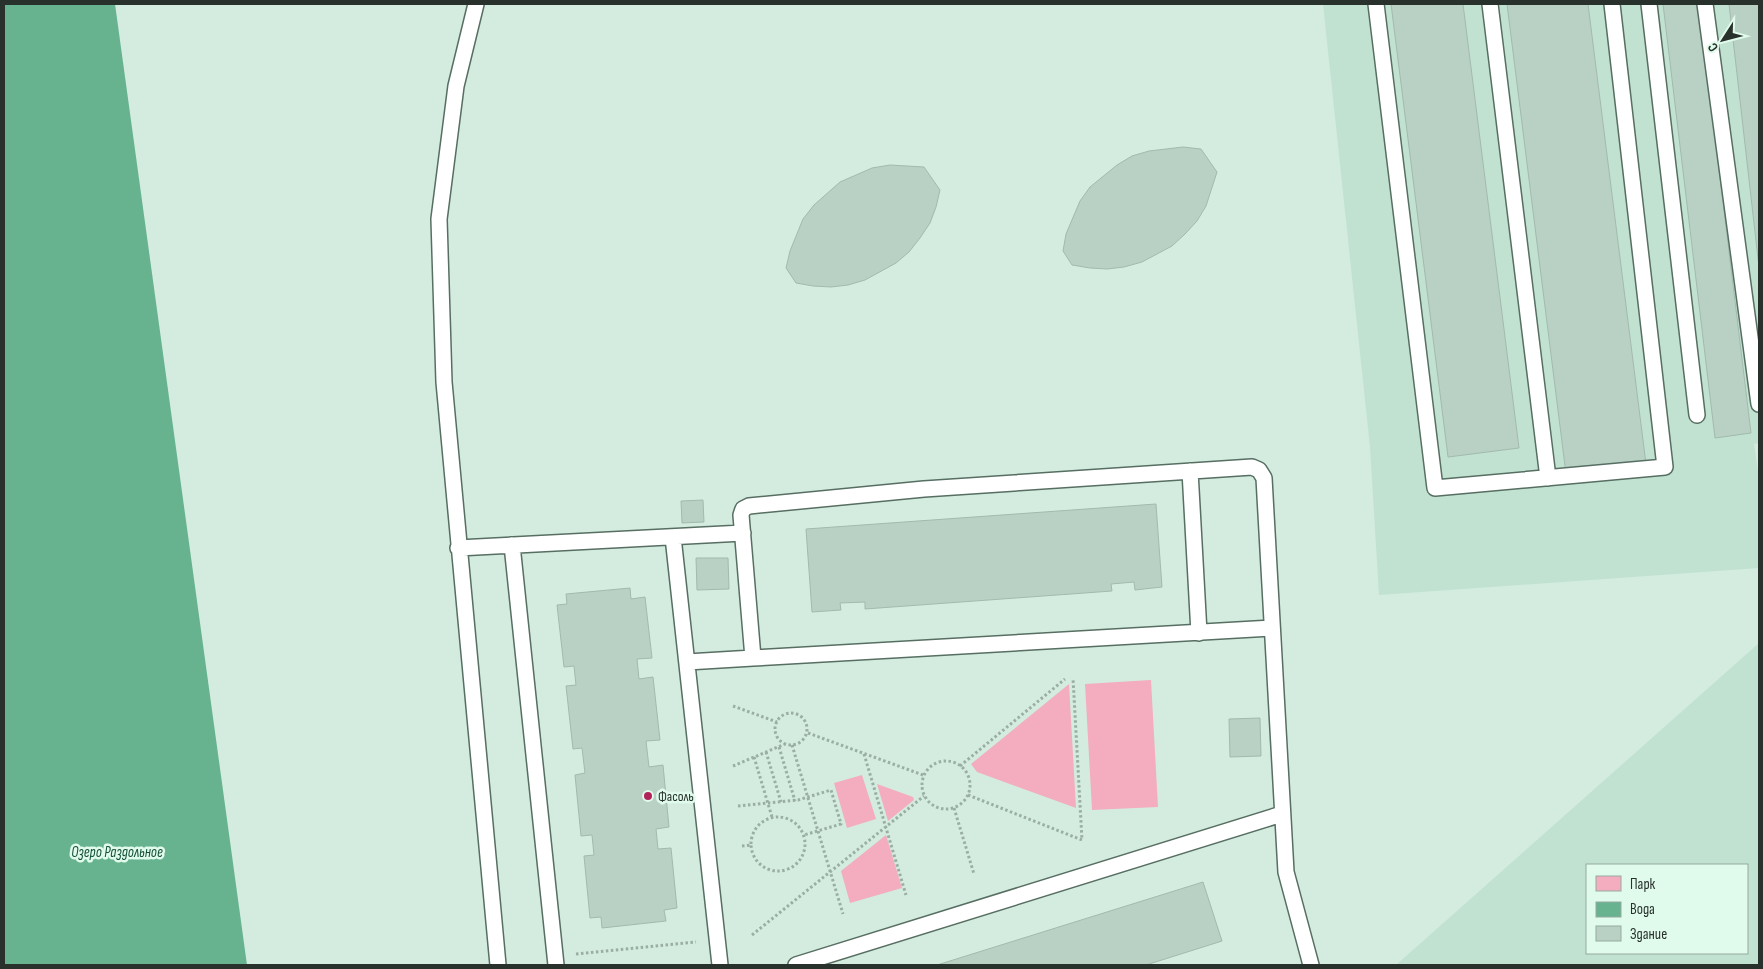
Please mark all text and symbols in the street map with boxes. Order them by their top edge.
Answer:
north arrow [1698,15,1748,65]
text: С [1704,39,1722,55]
place label: Фасоль [658,788,694,805]
marker: Фасоль [642,790,654,802]
water label: Озеро Раздольное [71,843,163,862]
legend [1586,864,1748,954]
text: Парк [1630,875,1656,894]
text: Вода [1630,900,1655,919]
text: Здание [1630,925,1667,944]

